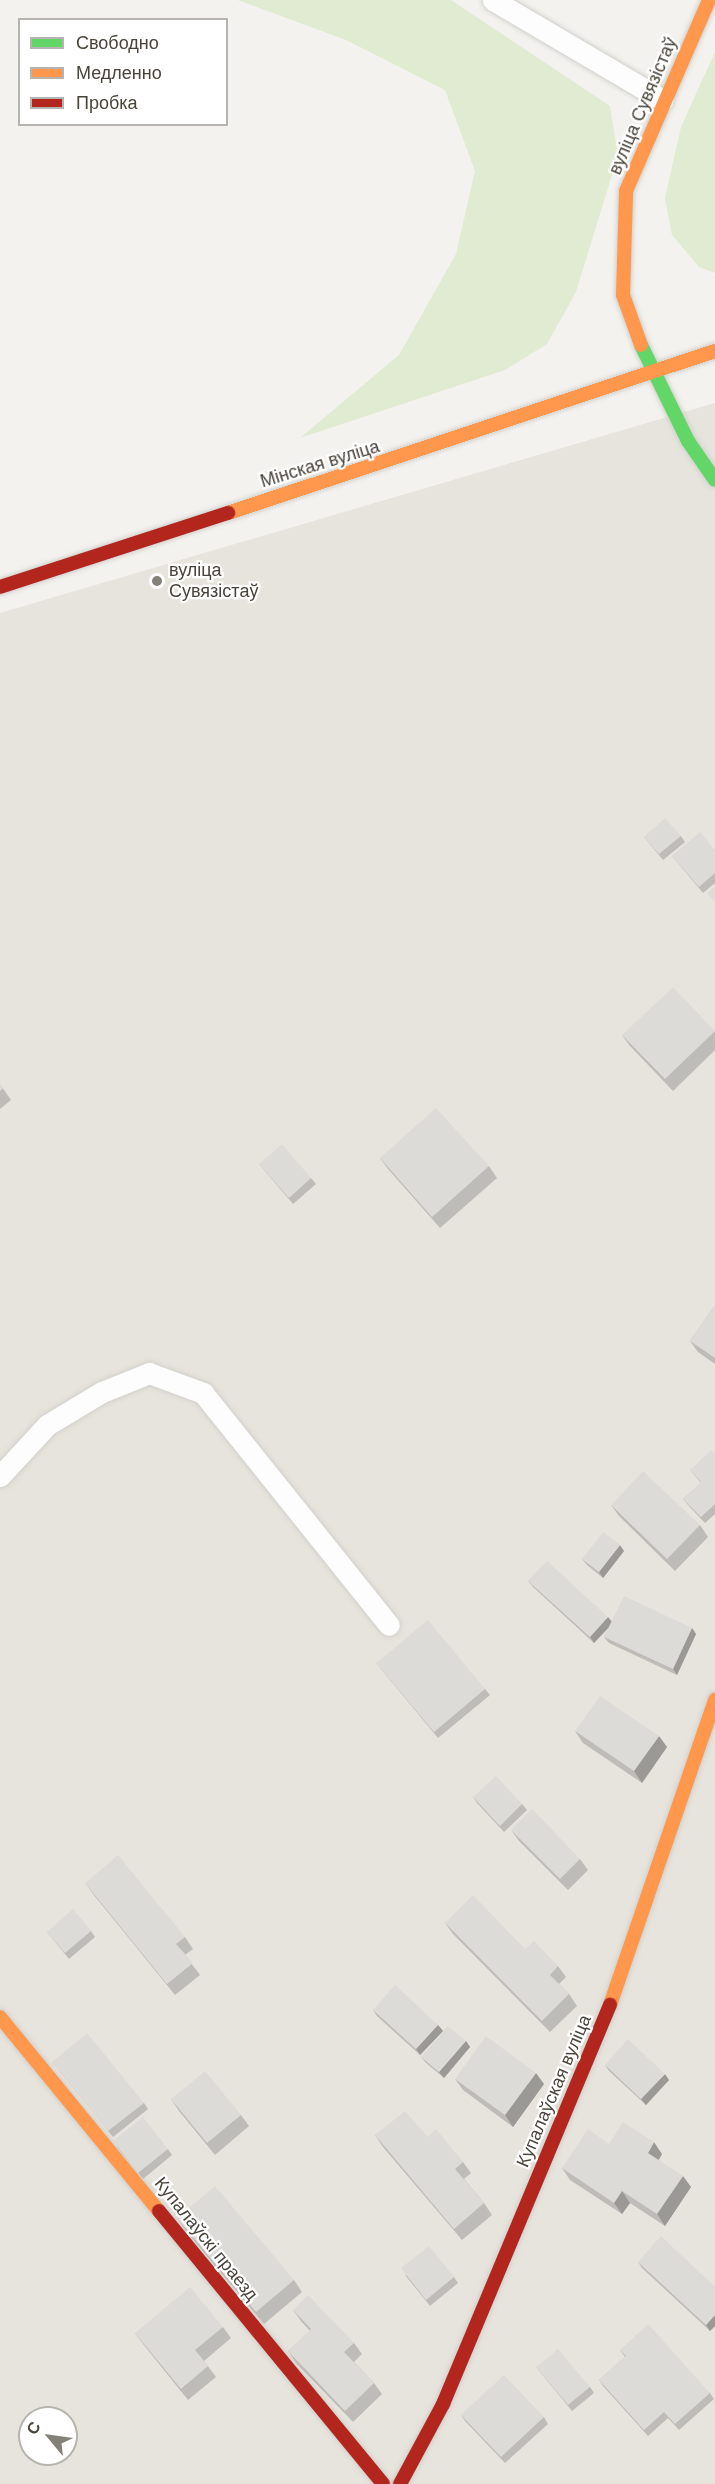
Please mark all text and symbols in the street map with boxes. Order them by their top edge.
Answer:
legend [18,18,228,126]
text: Свободно [76,33,159,53]
street label: вуліца Сувязістаў [604,34,682,178]
text: Медленно [76,63,162,83]
text: Пробка [76,93,138,113]
street label: Мінская вуліца [258,436,382,492]
place label: вуліца Сувязістаў [169,560,258,602]
marker: вуліца Сувязістаў [150,574,164,588]
street label: Купалаўская вуліца [512,2012,596,2170]
street label: Купалаўскі праезд [150,2173,262,2305]
north arrow [18,2406,78,2466]
text: С [23,2419,44,2437]

